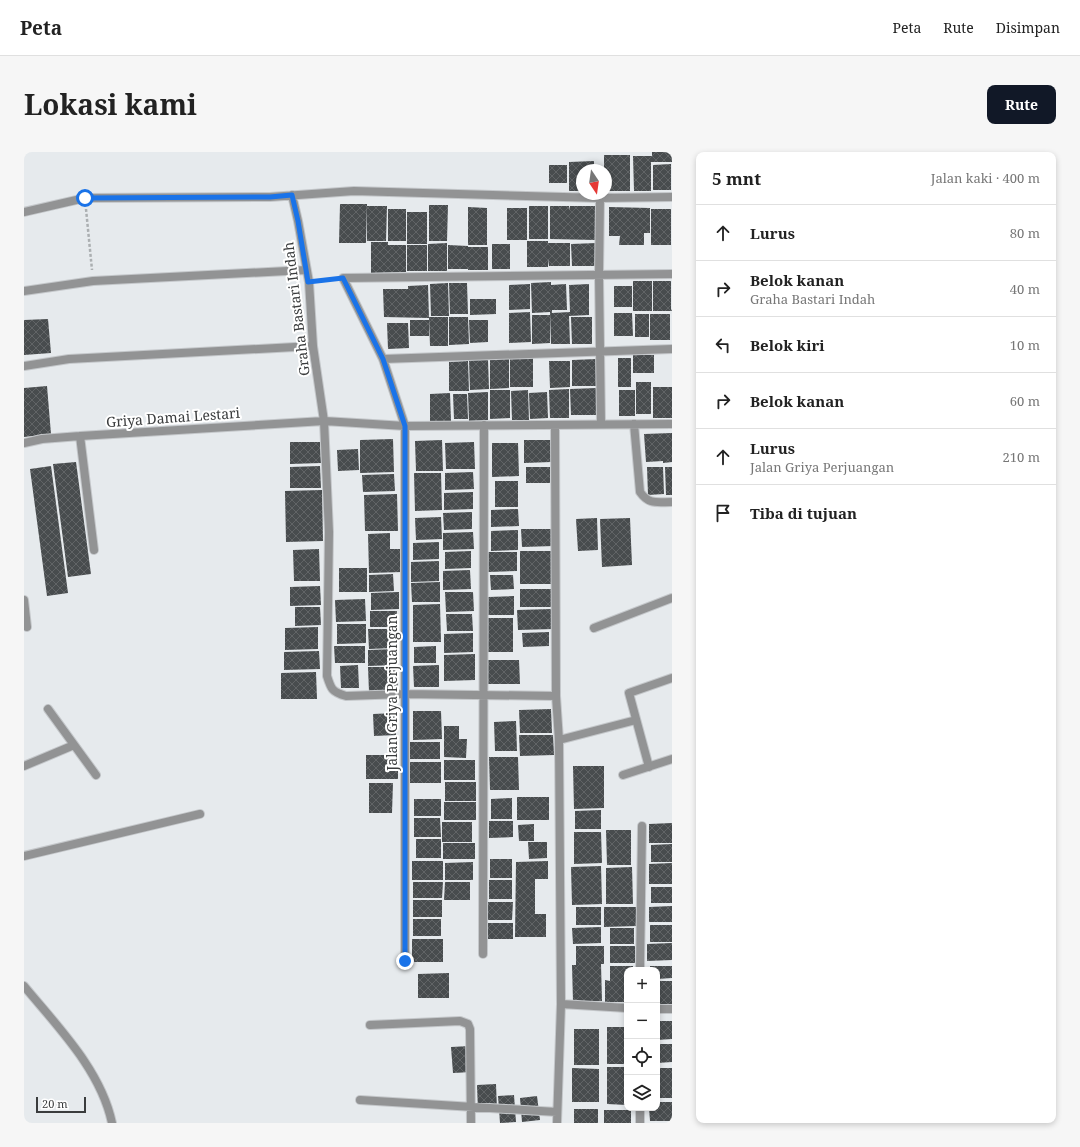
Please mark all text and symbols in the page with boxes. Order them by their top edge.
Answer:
text: Peta [20,15,62,41]
text: Peta [893,18,921,37]
text: Rute [943,18,974,37]
text: Disimpan [996,18,1060,37]
text: Lokasi kami [24,85,197,123]
button: Rute [987,85,1056,124]
north arrow [576,164,612,200]
text: 5 mnt [712,167,761,190]
text: Jalan kaki · 400 m [931,169,1040,187]
route start [76,189,94,207]
icon: ahead [712,222,734,244]
text: Lurus [750,223,795,243]
text: 80 m [1010,224,1040,242]
street label: Graha Bastari Indah [278,241,314,377]
text: Belok kanan [750,270,844,290]
icon: right [712,278,734,300]
text: 40 m [1010,280,1040,298]
text: Graha Bastari Indah [750,290,875,308]
icon: left [712,334,734,356]
text: Belok kiri [750,335,825,355]
text: 10 m [1010,336,1040,354]
icon: right [712,390,734,412]
text: Belok kanan [750,391,844,411]
text: 60 m [1010,392,1040,410]
street label: Griya Damai Lestari [105,403,241,431]
text: Lurus [750,438,795,458]
icon: ahead [712,446,734,468]
text: 210 m [1003,448,1040,466]
text: Jalan Griya Perjuangan [750,458,894,476]
icon: arrive [712,502,734,524]
text: Tiba di tujuan [750,503,857,523]
street label: Jalan Griya Perjuangan [382,615,401,772]
route end [396,952,414,970]
map controls [624,967,660,1111]
button: + [624,967,660,1003]
button: − [624,1003,660,1039]
button: locate [624,1039,660,1075]
button: layers [624,1075,660,1111]
scale bar [36,1095,86,1114]
text: 20 m [42,1096,68,1111]

